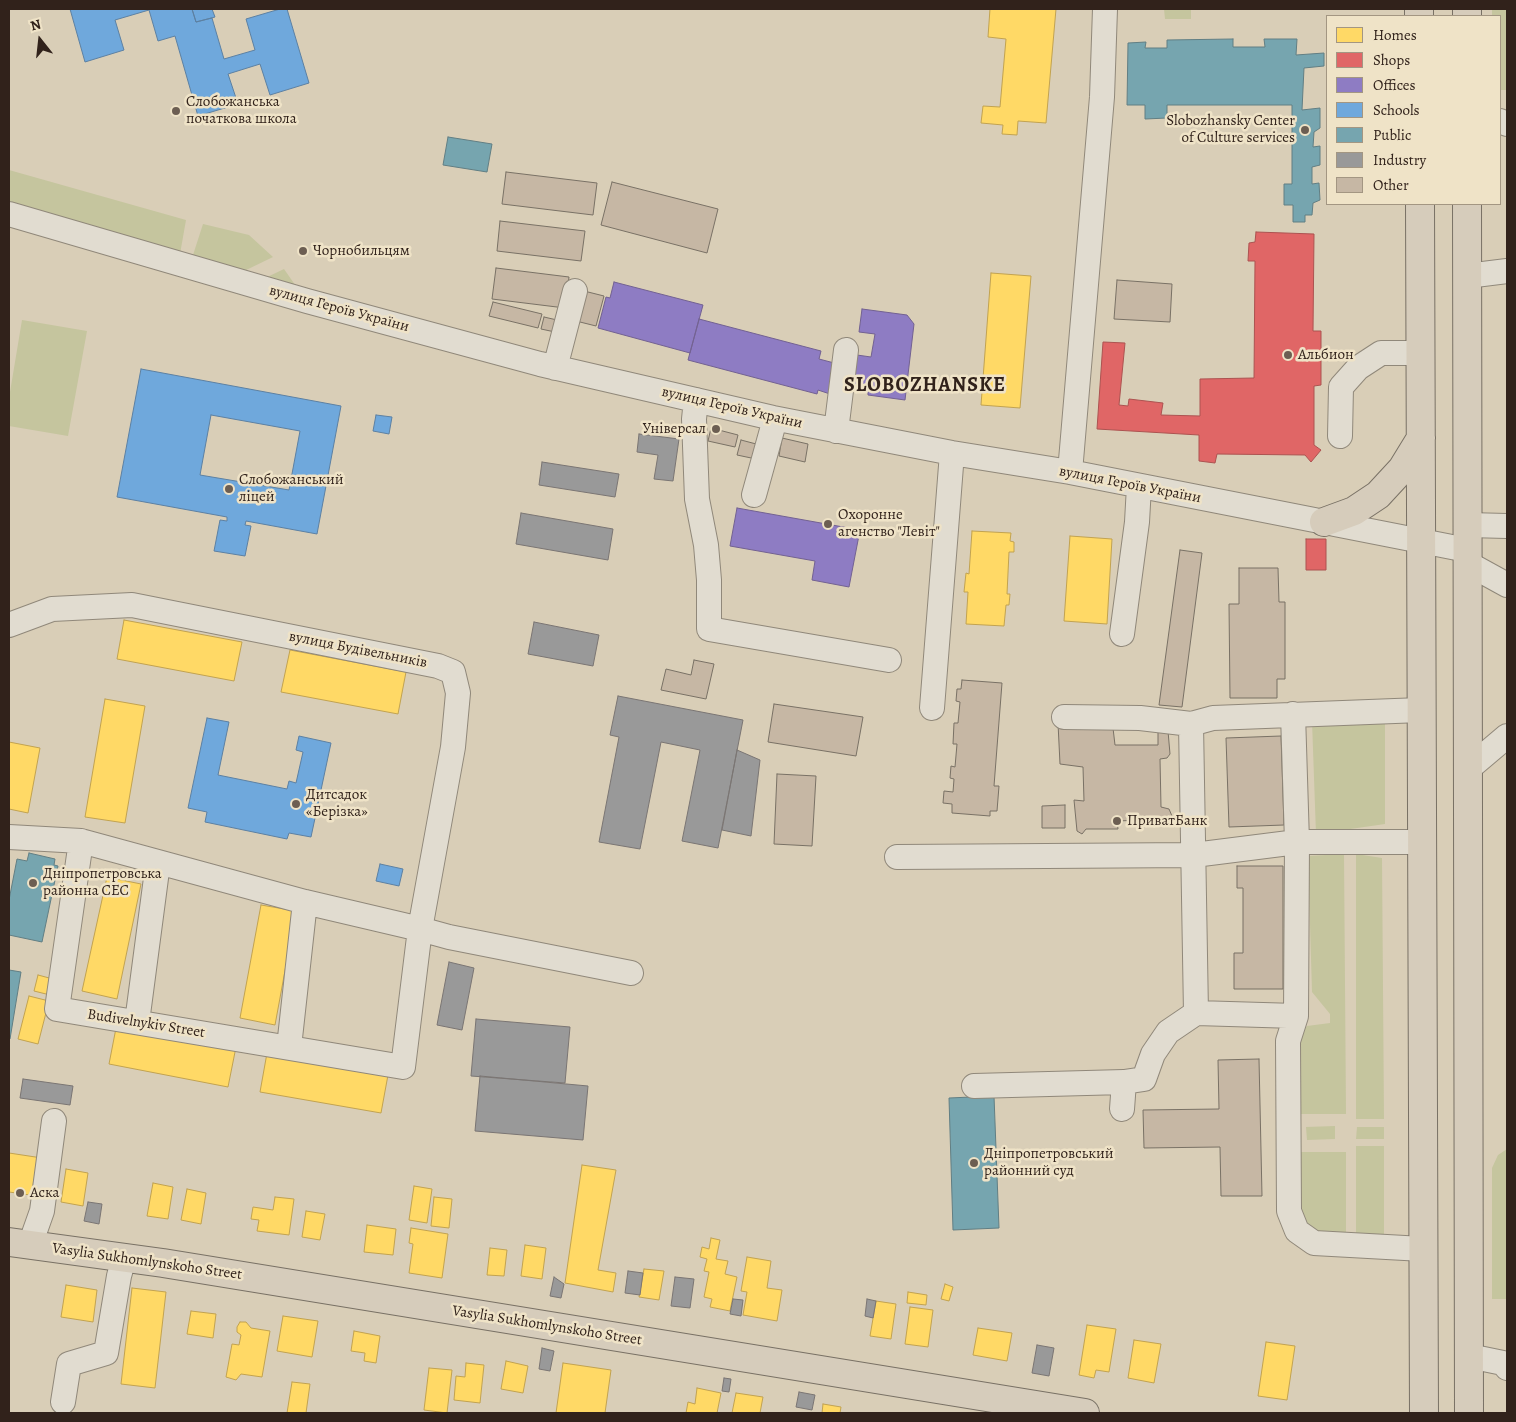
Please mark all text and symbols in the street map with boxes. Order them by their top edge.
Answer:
north arrow [15,15,65,65]
text: N [28,15,43,36]
legend [1326,15,1501,205]
text: Homes [1373,25,1417,45]
text: Shops [1373,50,1410,70]
text: Offices [1373,75,1416,95]
place label: Cлобожанська початкова школа [186,93,297,128]
text: Schools [1373,100,1420,120]
marker: Cлобожанська початкова школа [170,105,182,117]
place label: Slobozhansky Center of Culture services [1166,112,1295,147]
marker: Slobozhansky Center of Culture services [1299,124,1311,136]
text: Public [1373,125,1411,145]
text: Industry [1373,150,1426,170]
text: Other [1373,175,1409,195]
place label: Чорнобильцям [313,242,410,260]
marker: Чорнобильцям [297,245,309,257]
street label: вулиця Героїв України [267,282,411,336]
place label: Альбион [1298,346,1354,364]
marker: Альбион [1282,349,1294,361]
district label: SLOBOZHANSKE [842,374,1008,398]
street label: вулиця Героїв України [660,383,804,433]
place label: Універсал [642,420,706,438]
marker: Універсал [710,423,722,435]
street label: вулиця Героїв України [1058,462,1202,508]
place label: Слобожанський ліцей [239,471,344,506]
marker: Слобожанський ліцей [223,483,235,495]
place label: Охоронне агенство "Левіт" [838,506,940,541]
marker: Охоронне агенство "Левіт" [822,518,834,530]
street label: вулиця Будівельників [287,628,429,672]
place label: Дитсадок «Берізка» [306,786,368,821]
marker: Дитсадок «Берізка» [290,798,302,810]
place label: ПриватБанк [1127,812,1207,830]
marker: ПриватБанк [1111,815,1123,827]
place label: Дніпропетровська районна СЕС [43,865,162,900]
marker: Дніпропетровська районна СЕС [27,877,39,889]
street label: Budivelnykiv Street [86,1006,206,1042]
place label: Дніпропетровський районний суд [984,1145,1114,1180]
marker: Дніпропетровський районний суд [968,1157,980,1169]
place label: Аска [30,1184,59,1202]
marker: Аска [14,1187,26,1199]
street label: Vasylia Sukhomlynskoho Street [51,1240,243,1284]
street label: Vasylia Sukhomlynskoho Street [451,1302,643,1350]

